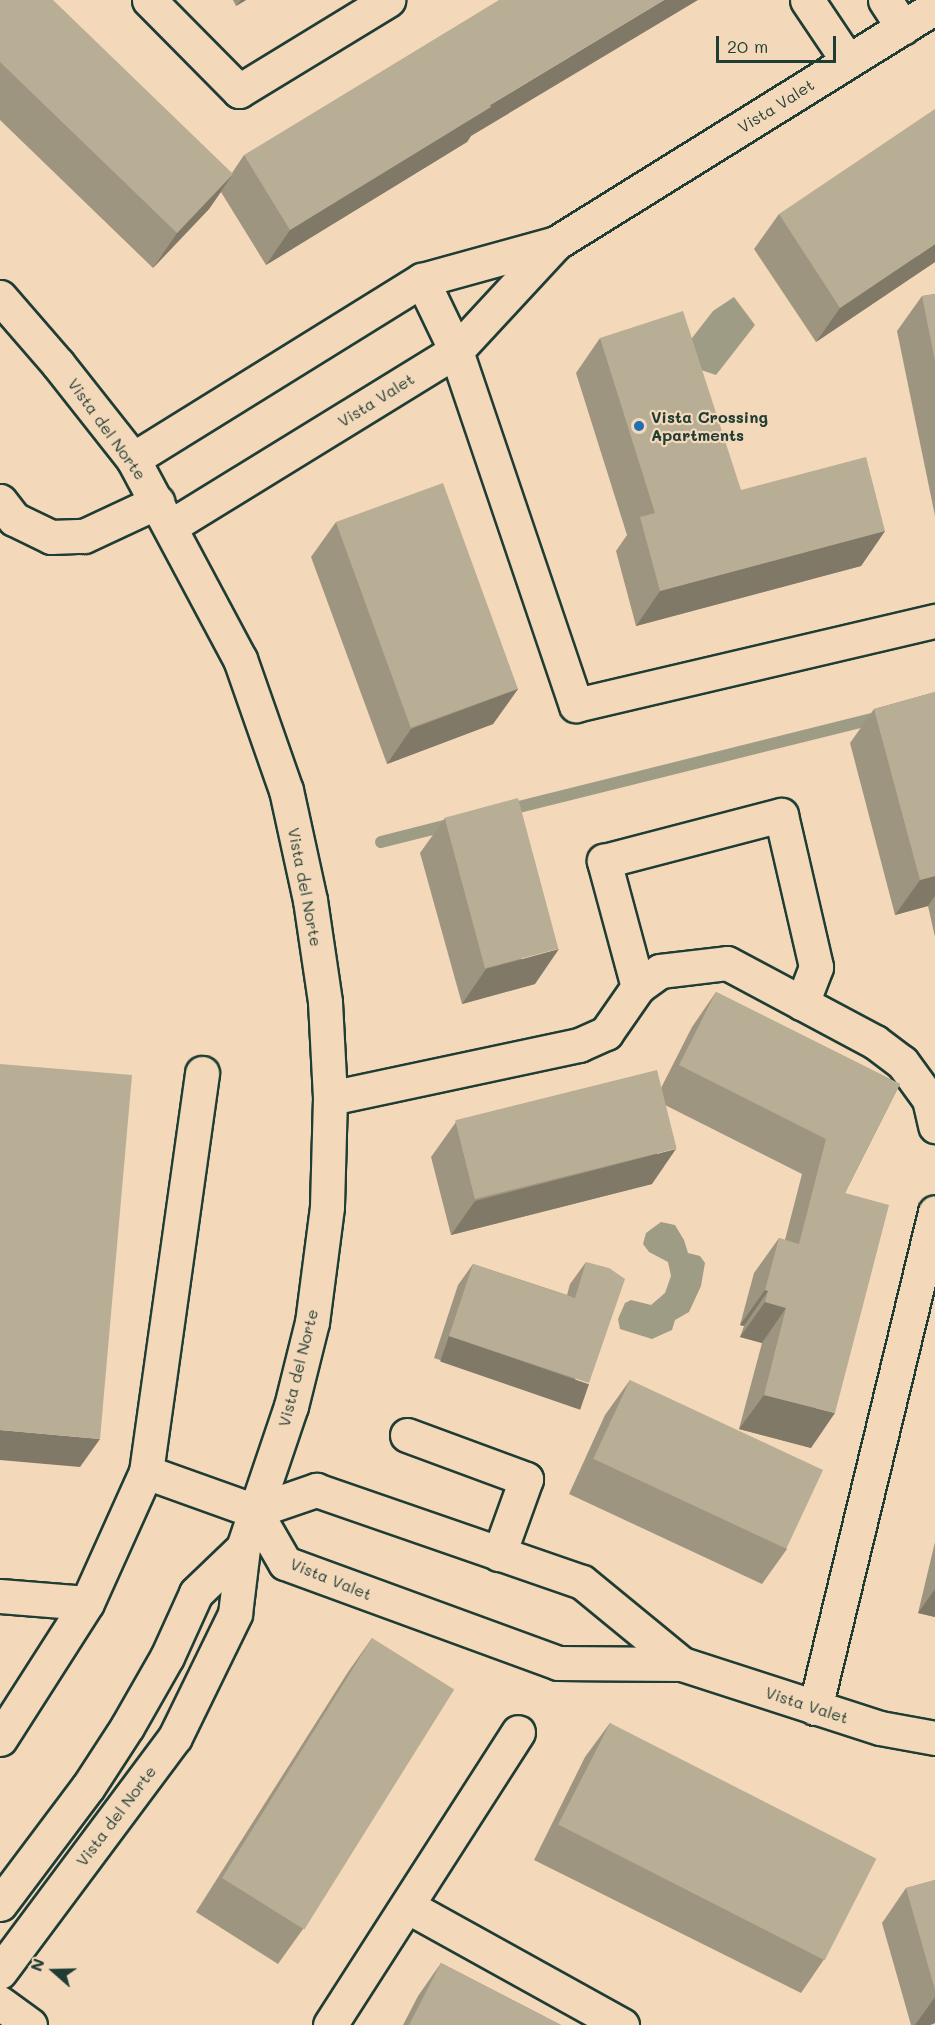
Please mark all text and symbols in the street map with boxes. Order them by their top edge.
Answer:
scale bar [719,24,839,62]
text: 20 m [727,34,768,58]
street label: Vista Valet [734,75,818,137]
street label: Vista Valet [334,369,418,431]
street label: Vista del Norte [64,375,150,483]
place label: Vista Crossing Apartments [651,407,768,445]
marker: Vista Crossing Apartments [632,419,646,433]
street label: Vista del Norte [284,826,326,948]
street label: Vista del Norte [274,1307,322,1429]
street label: Vista Valet [287,1554,375,1604]
street label: Vista Valet [763,1683,851,1727]
street label: Vista del Norte [72,1762,160,1870]
north arrow [24,1941,84,2001]
text: N [25,1955,49,1974]

